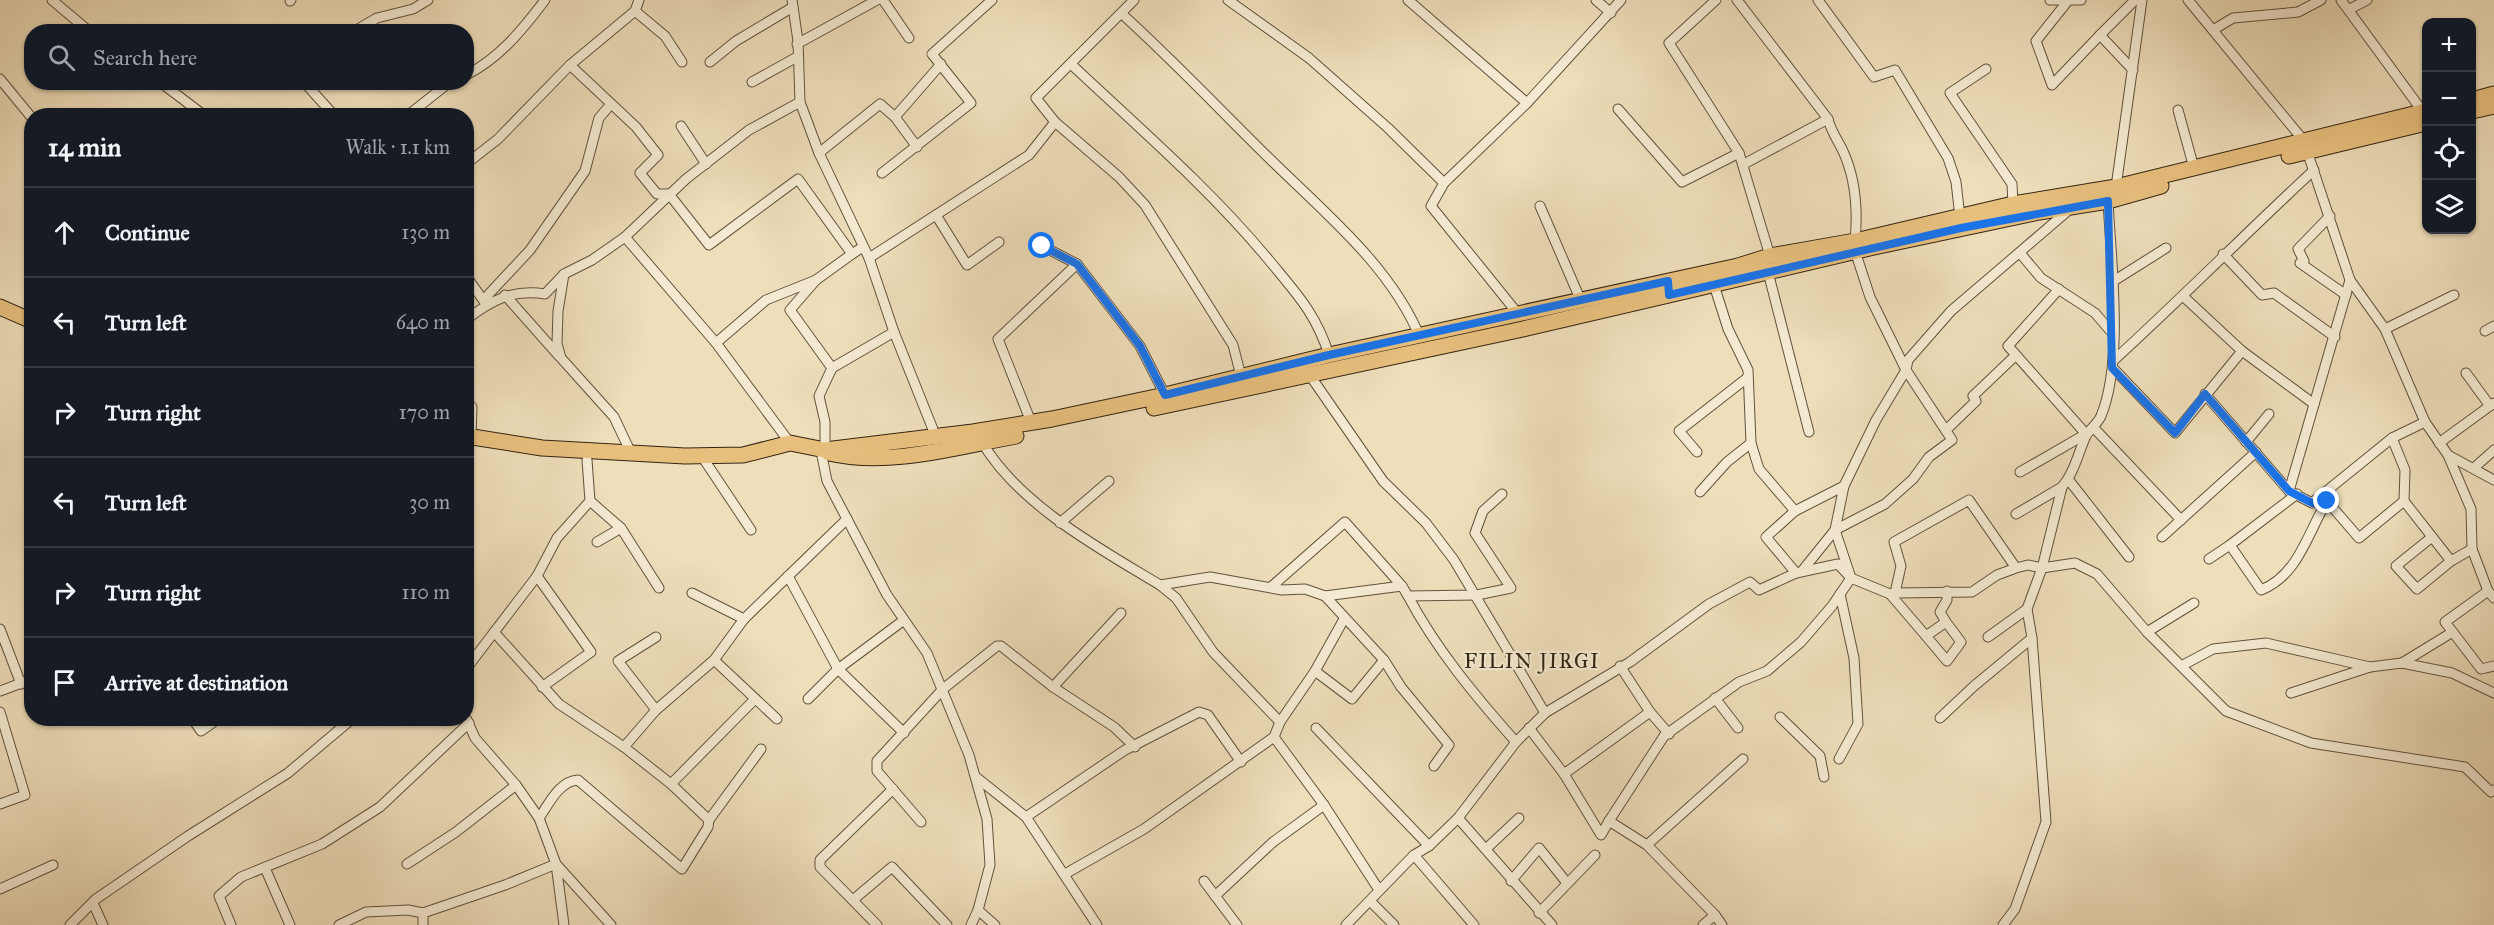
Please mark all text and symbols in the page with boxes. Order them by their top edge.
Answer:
map controls [2422,18,2476,234]
button: + [2422,18,2476,72]
search box [24,24,474,90]
icon: search [45,41,78,74]
text: Search here [93,44,197,71]
button: − [2422,72,2476,126]
button: locate [2422,126,2476,180]
text: 14 min [48,131,121,163]
text: Walk · 1.1 km [345,135,450,159]
button: layers [2422,180,2476,234]
icon: ahead [48,216,81,249]
text: Continue [105,219,190,246]
text: 130 m [401,220,450,244]
route start [1028,232,1054,258]
icon: left [48,306,81,339]
text: Turn left [105,309,187,336]
text: 640 m [396,310,450,334]
icon: right [48,396,81,429]
text: Turn right [105,399,201,426]
text: 170 m [399,400,450,424]
icon: left [48,486,81,519]
route end [2313,487,2339,513]
text: Turn left [105,489,187,516]
text: 30 m [409,490,450,514]
icon: right [48,576,81,609]
text: Turn right [105,579,201,606]
text: 110 m [402,580,450,604]
district label: FILIN JIRGI [1464,649,1600,674]
icon: arrive [48,666,81,699]
text: Arrive at destination [105,669,288,696]

